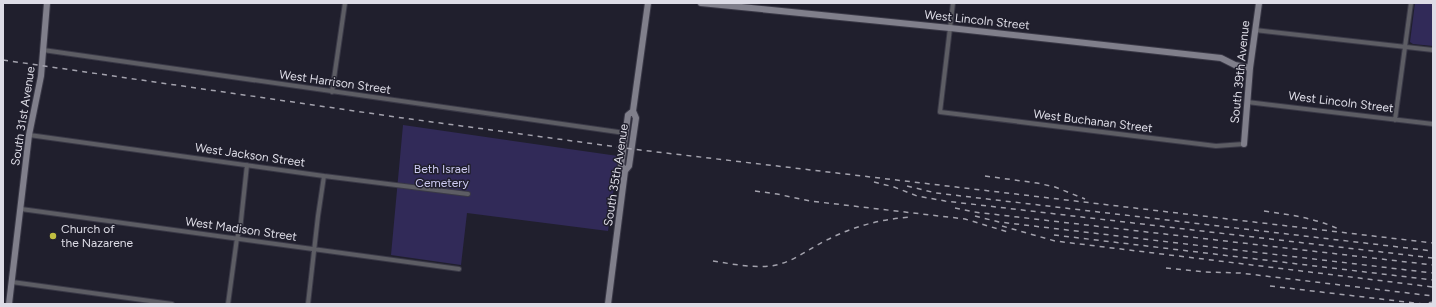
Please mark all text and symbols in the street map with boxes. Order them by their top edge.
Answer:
street label: West Lincoln Street [924,8,1031,33]
street label: South 39th Avenue [1228,19,1252,124]
street label: South 31st Avenue [8,65,38,167]
street label: West Harrison Street [278,67,392,97]
street label: West Lincoln Street [1288,89,1395,115]
street label: West Buchanan Street [1033,107,1154,135]
street label: South 35th Avenue [601,122,631,227]
street label: West Jackson Street [194,140,306,170]
park label: Beth Israel Cemetery [414,162,470,190]
street label: West Madison Street [184,214,298,244]
place label: Church of the Nazarene [61,222,133,250]
marker: Church of the Nazarene [48,231,58,241]

